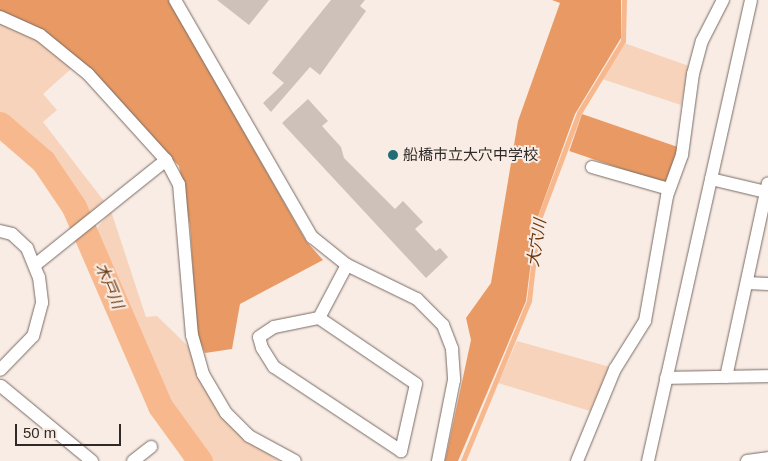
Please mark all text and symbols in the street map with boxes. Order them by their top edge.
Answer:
place label: 船橋市立大穴中学校 [403,146,538,164]
marker: 船橋市立大穴中学校 [387,149,399,161]
water label: 大穴川 [524,218,550,268]
water label: 木戸川 [91,260,127,312]
scale bar [18,414,124,446]
text: 50 m [23,424,56,441]

